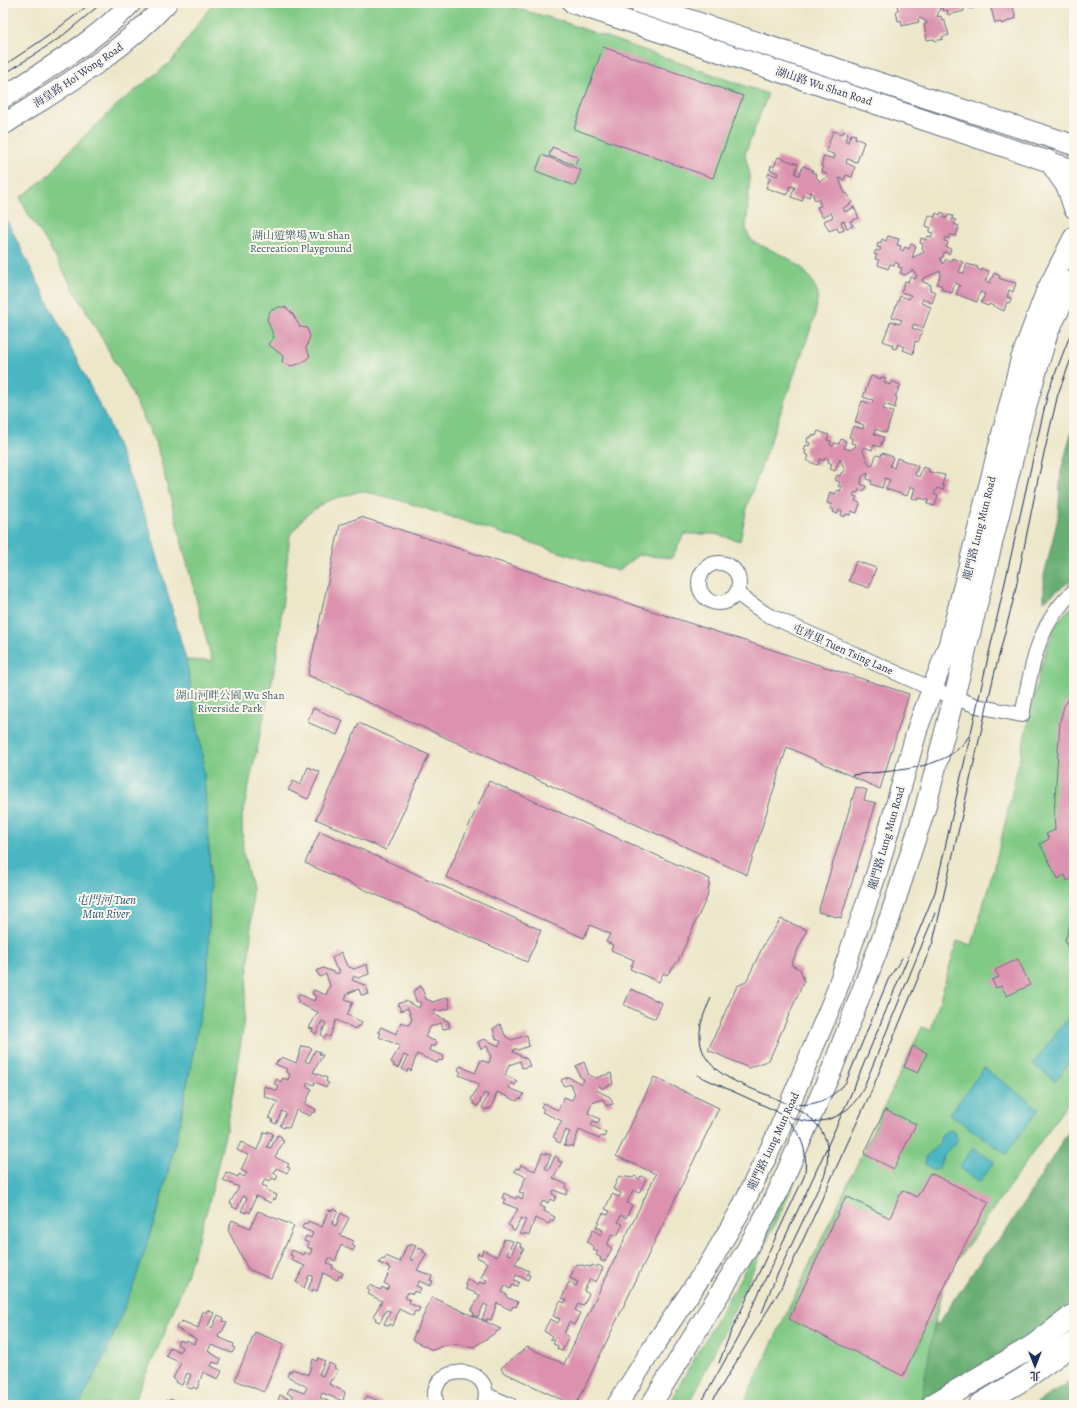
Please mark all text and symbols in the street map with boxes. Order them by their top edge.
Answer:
street label: 海皇路 Hoi Wong Road [30,40,126,111]
street label: 湖山路 Wu Shan Road [774,64,874,109]
park label: 湖山遊樂場 Wu Shan Recreation Playground [250,228,352,256]
street label: 龍門路 Lung Mun Road [959,475,1000,582]
street label: 屯青里 Tuen Tsing Lane [790,621,895,678]
park label: 湖山河畔公園 Wu Shan Riverside Park [176,688,284,716]
street label: 龍門路 Lung Mun Road [865,785,908,891]
water label: 屯門河 Tuen Mun River [76,892,136,922]
street label: 龍門路 Lung Mun Road [744,1090,803,1193]
north arrow [1015,1346,1055,1386]
text: 北 [1030,1368,1041,1383]

